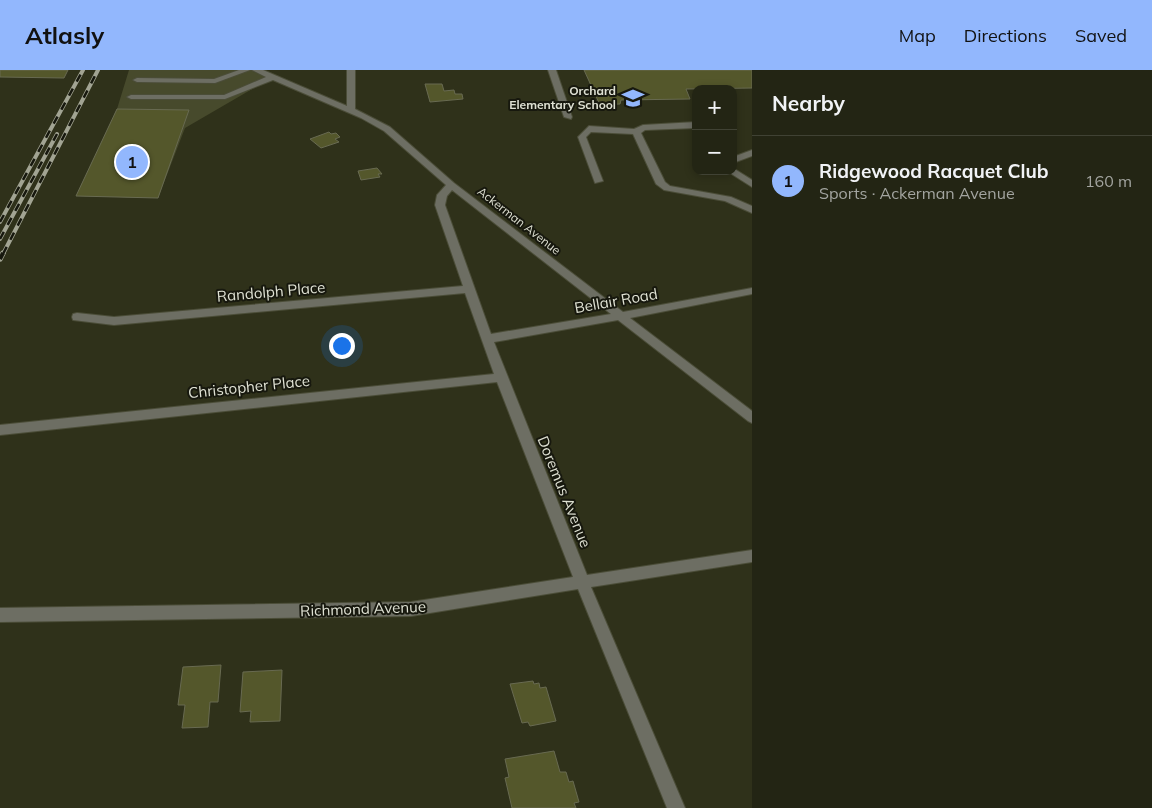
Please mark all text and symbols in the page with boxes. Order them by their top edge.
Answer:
text: Atlasly [25,20,104,50]
text: Map [899,24,936,47]
text: Directions [964,24,1047,47]
text: Saved [1075,24,1127,47]
place label: Orchard Elementary School [509,83,616,112]
school or university icon: Orchard Elementary School [620,85,646,111]
map controls [692,85,737,175]
button: + [692,85,737,130]
text: Nearby [772,90,845,116]
button: − [692,130,737,175]
pin: 1 [116,143,148,181]
text: Ridgewood Racquet Club [819,159,1049,183]
text: 1 [783,171,793,191]
text: 160 m [1085,171,1132,191]
text: Sports · Ackerman Avenue [819,183,1015,203]
street label: Ackerman Avenue [475,184,564,258]
street label: Randolph Place [216,277,326,306]
street label: Bellair Road [573,284,659,317]
your location [329,333,355,359]
street label: Christopher Place [187,371,311,402]
street label: Doremus Avenue [533,433,596,550]
street label: Richmond Avenue [300,597,426,620]

